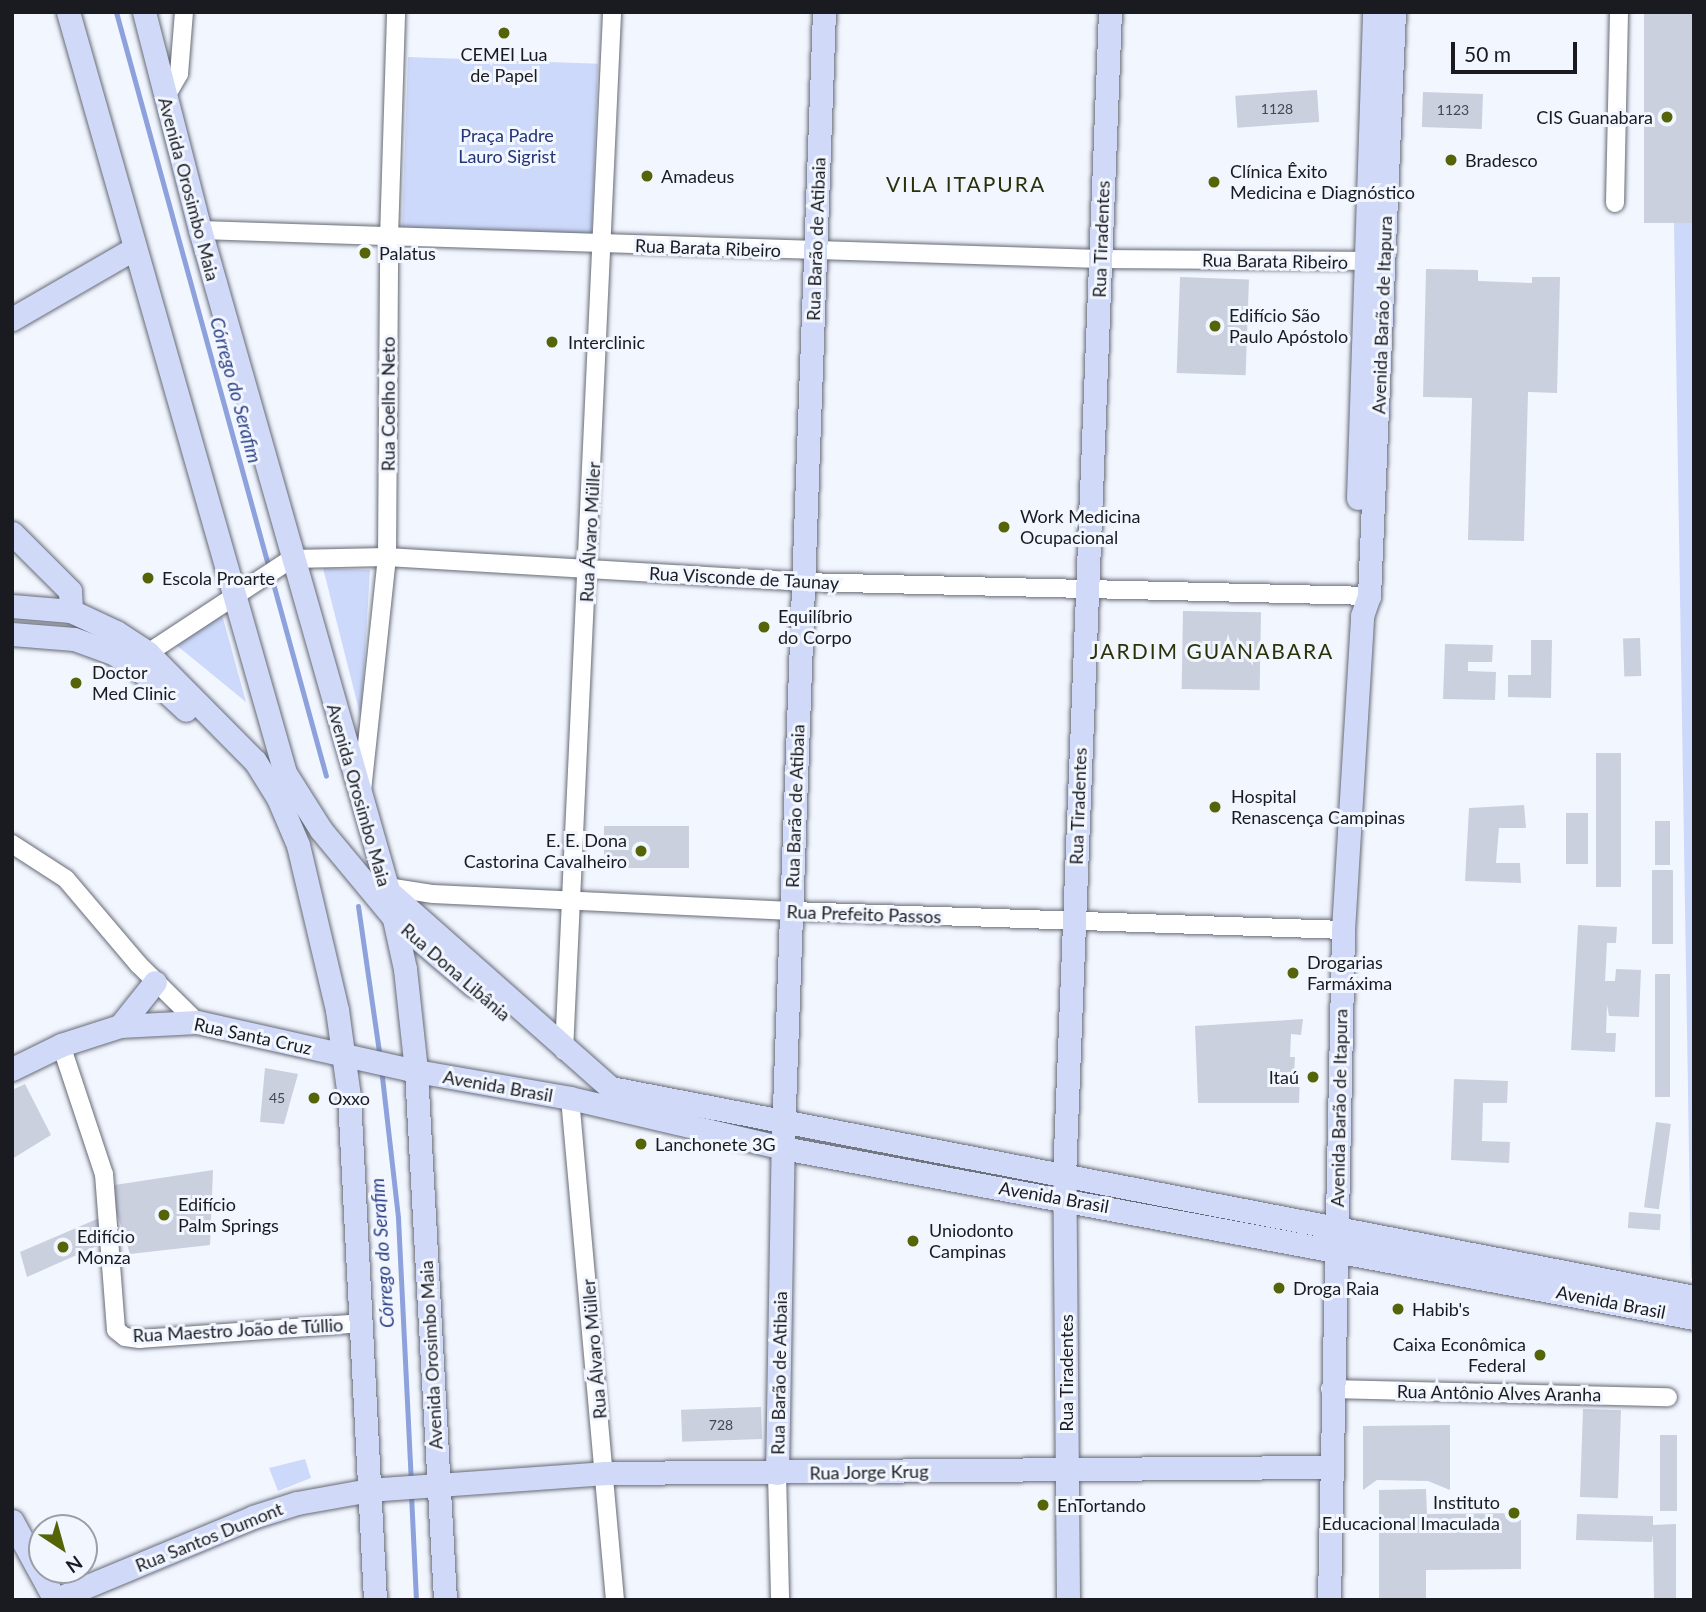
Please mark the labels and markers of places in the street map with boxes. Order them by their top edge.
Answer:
marker: CEMEI Lua de Papel [496,25,512,41]
place label: CEMEI Lua de Papel [461,44,547,86]
place label: CIS Guanabara [1536,106,1653,128]
marker: CIS Guanabara [1659,109,1675,125]
place label: Bradesco [1465,149,1538,171]
marker: Bradesco [1443,152,1459,168]
place label: Clínica Êxito Medicina e Diagnóstico [1230,161,1415,204]
place label: Amadeus [661,165,734,187]
marker: Amadeus [639,168,655,184]
marker: Clínica Êxito Medicina e Diagnóstico [1204,172,1224,192]
place label: Palatus [379,242,436,264]
marker: Palatus [357,245,373,261]
place label: Edifício São Paulo Apóstolo [1229,305,1349,348]
marker: Edifício São Paulo Apóstolo [1207,318,1223,334]
place label: Interclinic [568,331,645,353]
marker: Interclinic [542,332,562,352]
place label: Work Medicina Ocupacional [1020,506,1140,548]
marker: Work Medicina Ocupacional [994,517,1014,537]
place label: Escola Proarte [162,567,275,589]
marker: Escola Proarte [140,570,156,586]
place label: Equilíbrio do Corpo [778,606,852,648]
marker: Equilíbrio do Corpo [756,619,772,635]
place label: Doctor Med Clinic [92,662,176,704]
marker: Doctor Med Clinic [66,673,86,693]
place label: Hospital Renascença Campinas [1231,786,1405,828]
marker: Hospital Renascença Campinas [1205,797,1225,817]
place label: E. E. Dona Castorina Cavalheiro [464,830,627,872]
marker: E. E. Dona Castorina Cavalheiro [633,843,649,859]
place label: Drogarias Farmáxima [1307,952,1392,995]
marker: Drogarias Farmáxima [1285,965,1301,981]
place label: Itaú [1269,1066,1299,1088]
marker: Itaú [1305,1069,1321,1085]
place label: Oxxo [328,1087,370,1109]
marker: Oxxo [306,1090,322,1106]
place label: Lanchonete 3G [655,1133,776,1155]
marker: Lanchonete 3G [633,1136,649,1152]
place label: Edifício Palm Springs [178,1194,279,1236]
marker: Edifício Palm Springs [156,1207,172,1223]
place label: Uniodonto Campinas [929,1220,1013,1262]
place label: Edifício Monza [77,1226,135,1268]
marker: Uniodonto Campinas [903,1231,923,1251]
marker: Edifício Monza [55,1239,71,1255]
place label: Droga Raia [1293,1277,1379,1299]
marker: Droga Raia [1271,1280,1287,1296]
place label: Habib's [1412,1298,1470,1320]
marker: Habib's [1390,1301,1406,1317]
place label: Caixa Econômica Federal [1393,1334,1526,1376]
marker: Caixa Econômica Federal [1532,1347,1548,1363]
place label: Instituto Educacional Imaculada [1322,1492,1500,1534]
place label: EnTortando [1057,1494,1146,1516]
marker: EnTortando [1035,1497,1051,1513]
marker: Instituto Educacional Imaculada [1506,1505,1522,1521]

